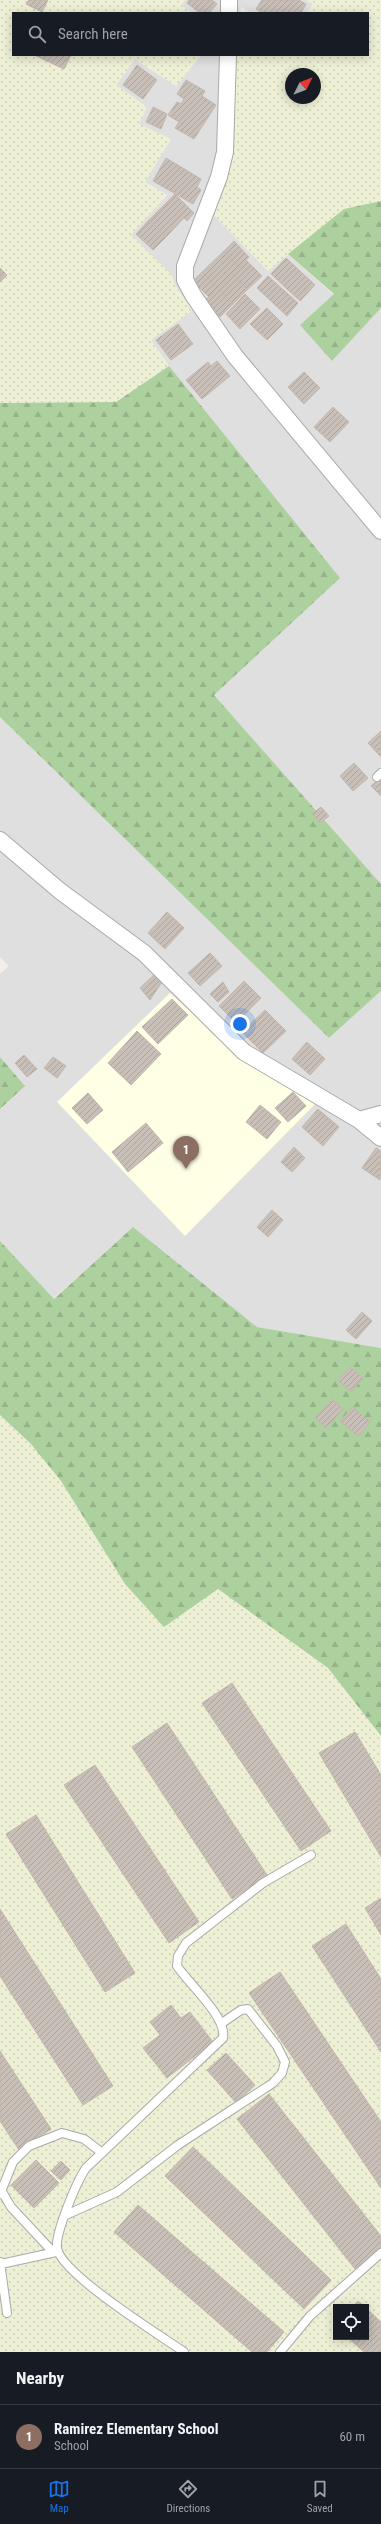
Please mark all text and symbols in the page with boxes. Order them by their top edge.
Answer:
search box [12,12,369,56]
icon: search [26,23,48,45]
text: Search here [58,25,128,43]
north arrow [285,68,321,104]
your location [230,1014,250,1034]
pin: 1 [173,1136,199,1169]
map controls [333,2304,369,2340]
button: locate [333,2304,369,2340]
text: Nearby [16,2368,64,2388]
text: Ramirez Elementary School [54,2420,219,2438]
text: 1 [26,2429,32,2444]
text: 60 m [339,2429,365,2444]
text: School [54,2438,89,2453]
tab: Map [48,2478,70,2515]
tab: Directions [166,2478,210,2515]
tab: Saved [307,2478,333,2515]

